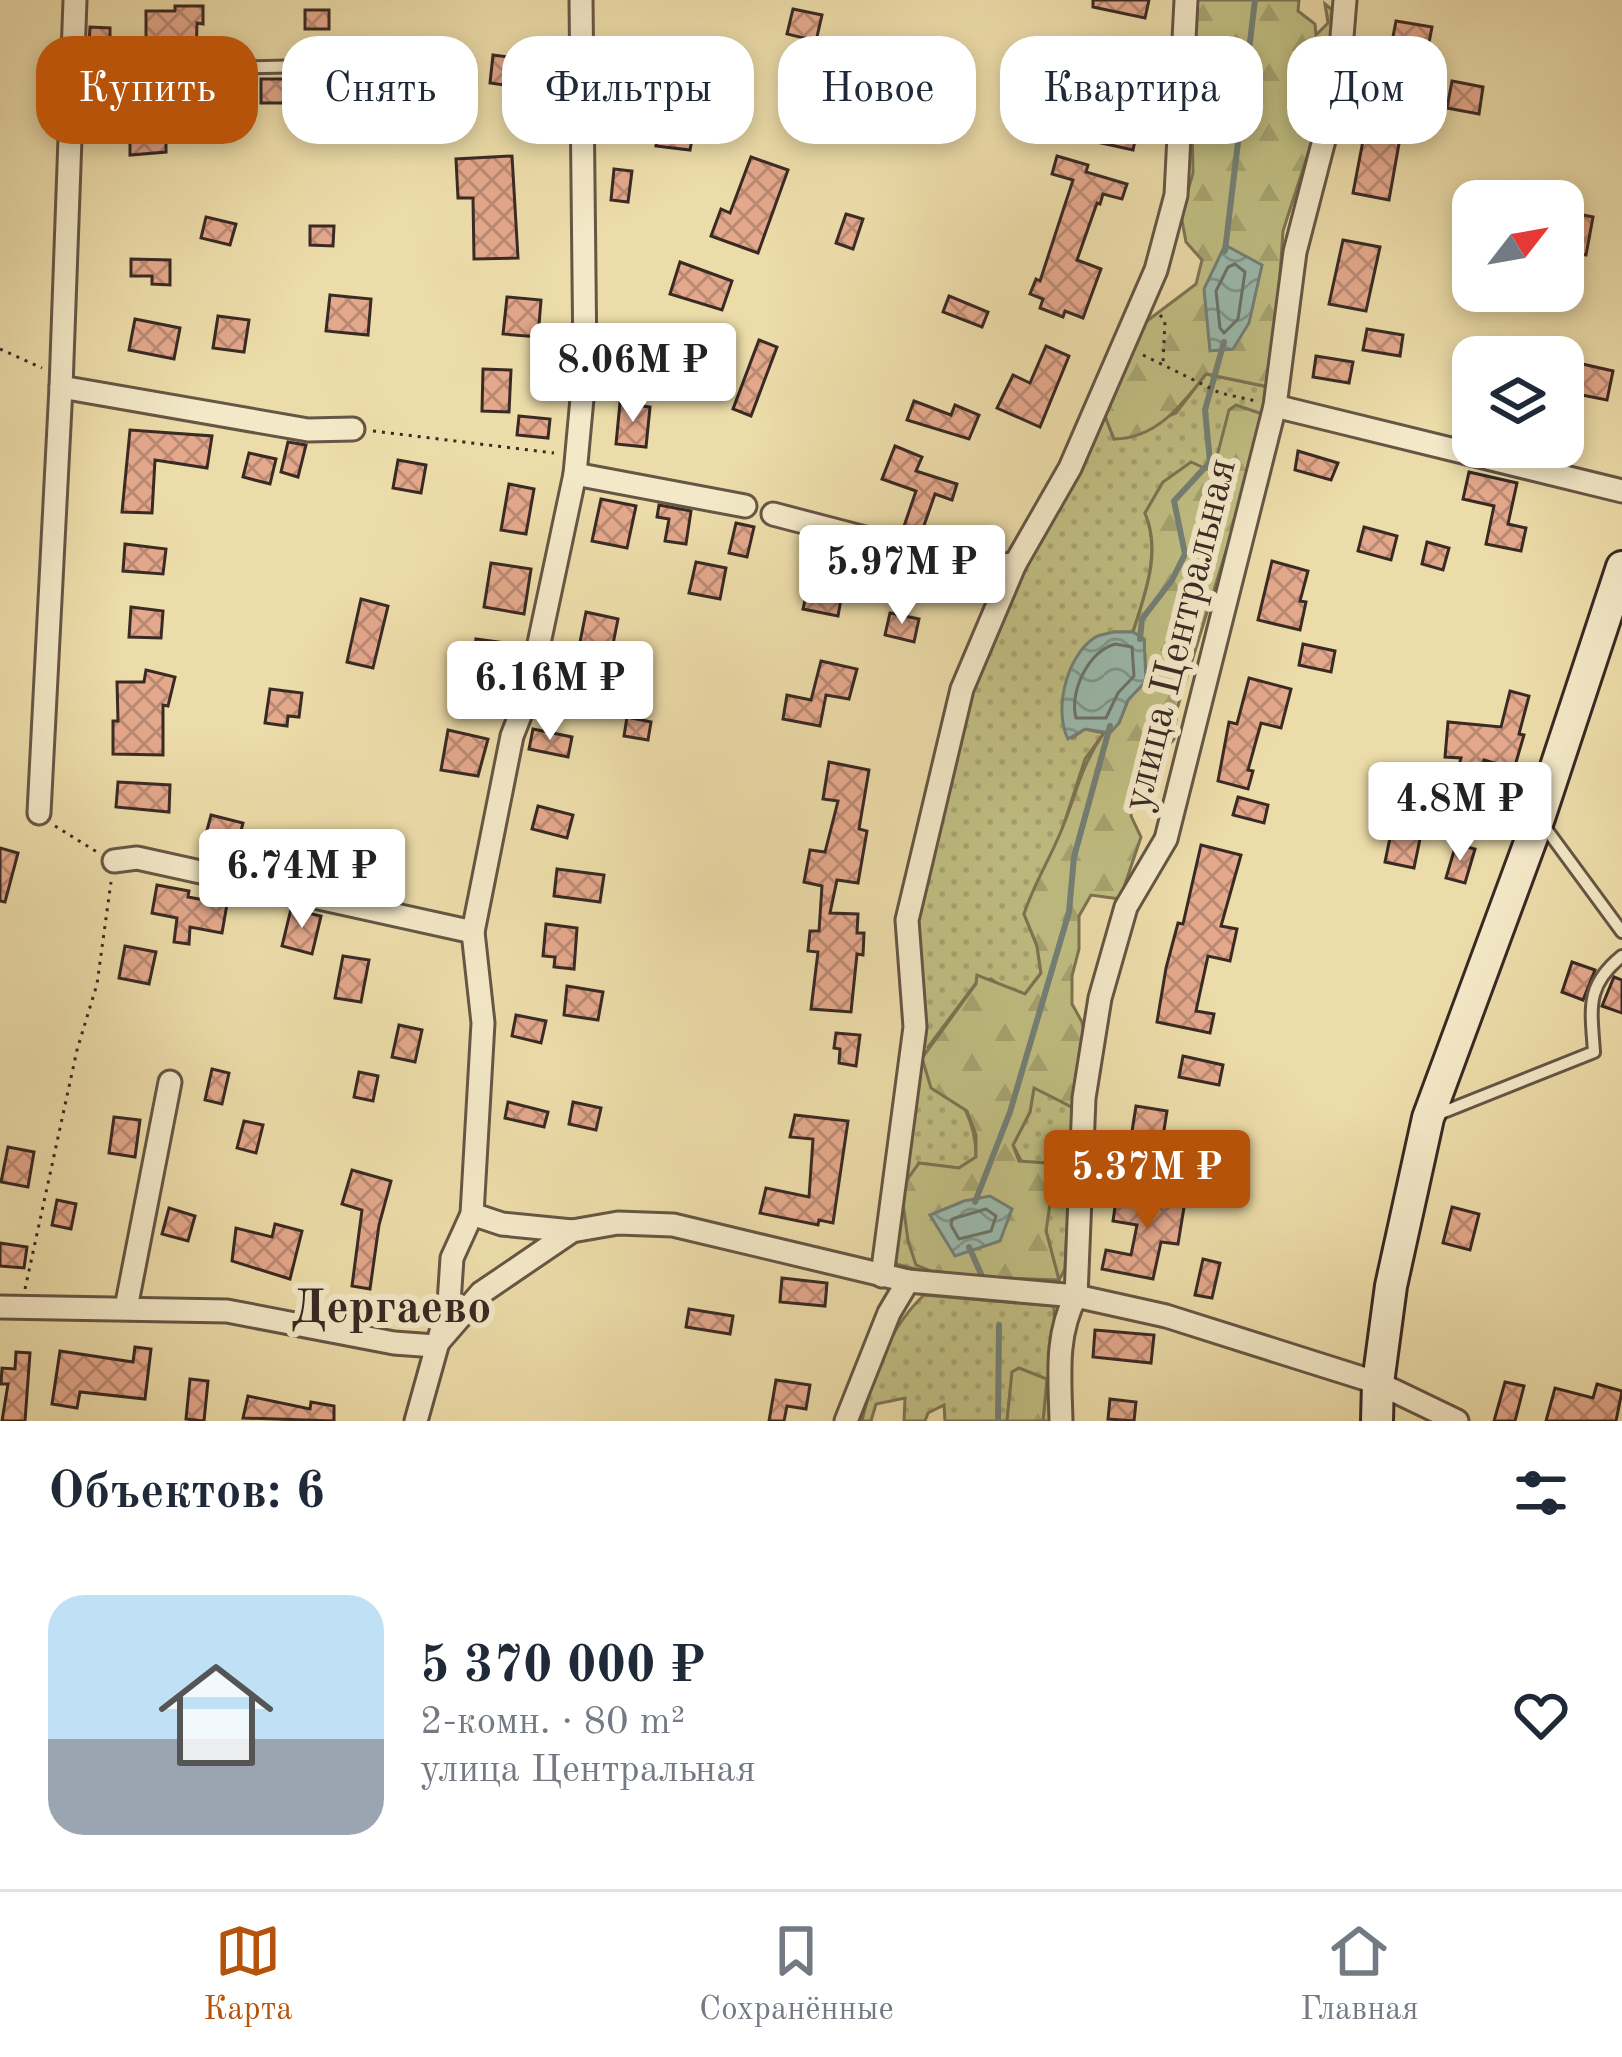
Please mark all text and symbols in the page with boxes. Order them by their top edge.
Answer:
chip: Купить [36,36,258,144]
chip: Снять [282,36,478,144]
chip: Фильтры [502,36,754,144]
chip: Новое [778,36,976,144]
chip: Квартира [1000,36,1263,144]
chip: Дом [1287,36,1447,144]
north arrow [1452,180,1584,312]
map controls [1452,180,1584,468]
pin: 8.06M ₽ [522,323,744,425]
button: layers [1452,336,1584,468]
text: 8.06M ₽ [557,342,709,381]
street label: улица Центральная [1117,454,1245,815]
pin: 5.97M ₽ [791,525,1013,627]
text: 5.97M ₽ [826,544,978,583]
pin: 6.16M ₽ [439,641,661,743]
text: 6.16M ₽ [474,660,626,699]
pin: 4.8M ₽ [1362,762,1558,864]
text: 4.8M ₽ [1395,781,1525,820]
pin: 6.74M ₽ [191,829,413,931]
text: 6.74M ₽ [226,848,378,887]
pin: 5.37M ₽ [1036,1130,1258,1232]
text: 5.37M ₽ [1071,1149,1223,1188]
district label: Дергаево [291,1285,491,1333]
icon: filters [1508,1460,1574,1526]
text: Объектов: 6 [48,1468,325,1519]
text: 5 370 000 ₽ [420,1642,706,1693]
icon: home [144,1643,288,1787]
icon: heart [1508,1682,1574,1748]
text: 2-комн. · 80 m² [420,1703,685,1742]
text: улица Центральная [420,1751,756,1790]
tab: Карта [203,1918,293,2031]
tab: Сохранённые [699,1918,894,2031]
tab: Главная [1300,1918,1419,2031]

